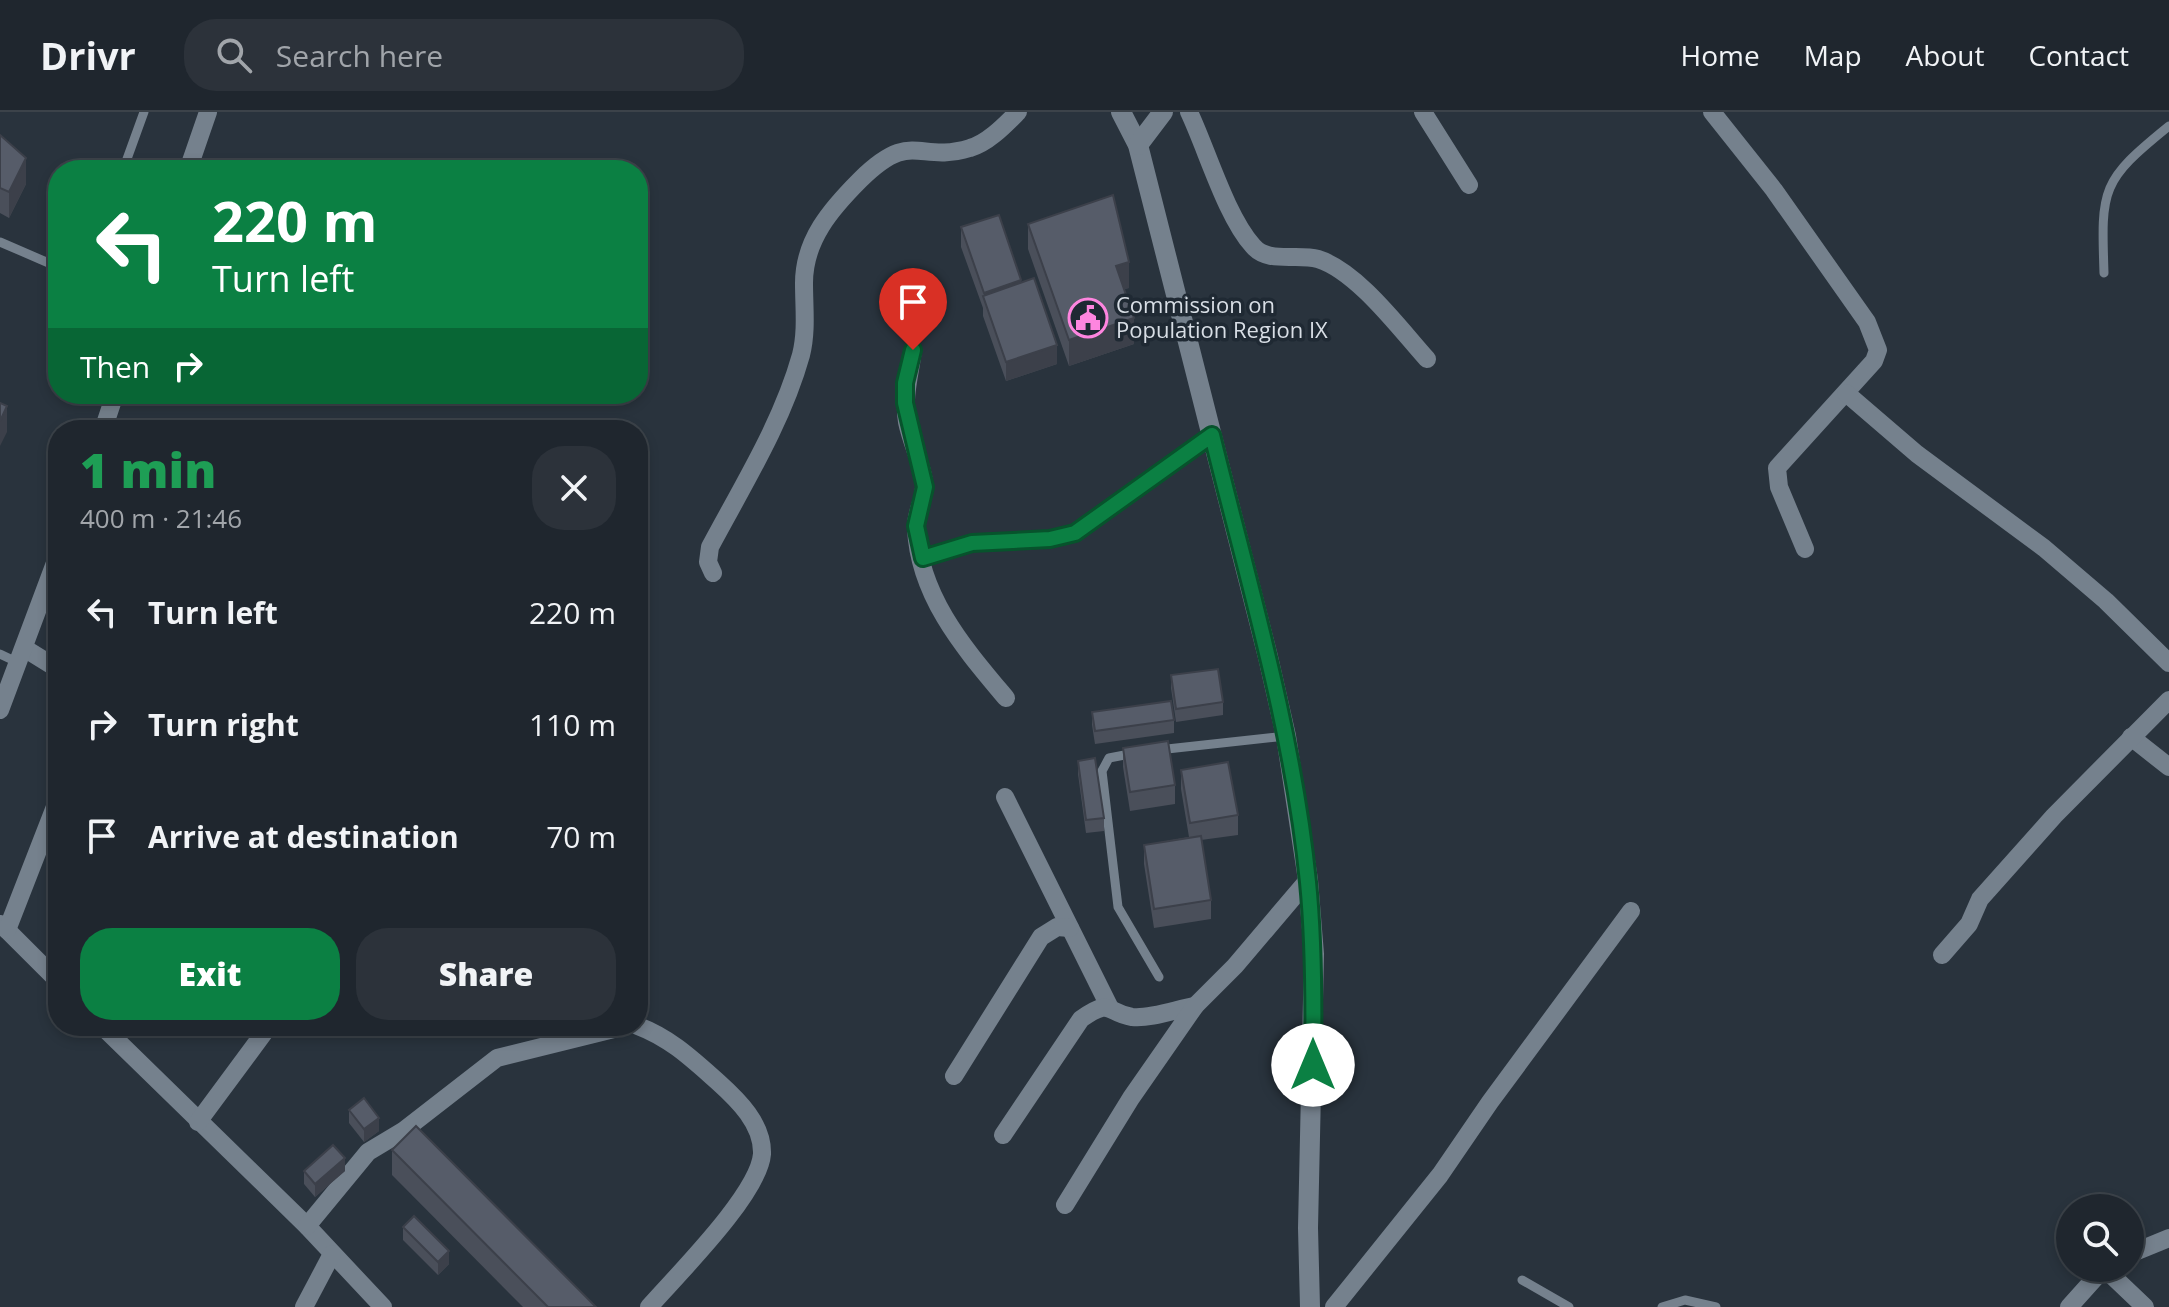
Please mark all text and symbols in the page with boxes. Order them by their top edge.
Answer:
search box [184,19,744,91]
text: Drivr [40,29,136,81]
icon: search [212,33,256,77]
text: Search here [276,35,443,76]
text: Home [1681,36,1760,74]
text: Map [1804,36,1862,74]
text: About [1906,36,1984,74]
text: Contact [2028,36,2129,74]
text: 220 m [212,182,378,258]
icon: left [80,192,184,296]
text: Turn left [212,254,354,303]
pin [879,268,947,350]
icon: arrive [891,280,935,324]
place label: Commission on Population Region IX [1116,289,1328,344]
public building icon: Commission on Population Region IX [1067,297,1109,339]
icon: right [166,344,210,388]
text: Then [80,346,150,387]
text: 1 min [80,437,216,502]
button: close [532,446,616,530]
text: 400 m · 21:46 [80,500,242,536]
icon: left [80,590,124,634]
text: Turn left [148,592,278,633]
text: 220 m [529,592,616,633]
icon: right [80,702,124,746]
text: Turn right [148,704,299,745]
text: 110 m [529,704,616,745]
icon: arrive [80,814,124,858]
text: Arrive at destination [148,816,459,857]
text: 70 m [546,816,616,857]
button: Exit [80,928,340,1020]
button: Share [356,928,616,1020]
position arrow [1271,1023,1355,1107]
map controls [2056,1194,2144,1282]
button: search [2056,1194,2144,1282]

